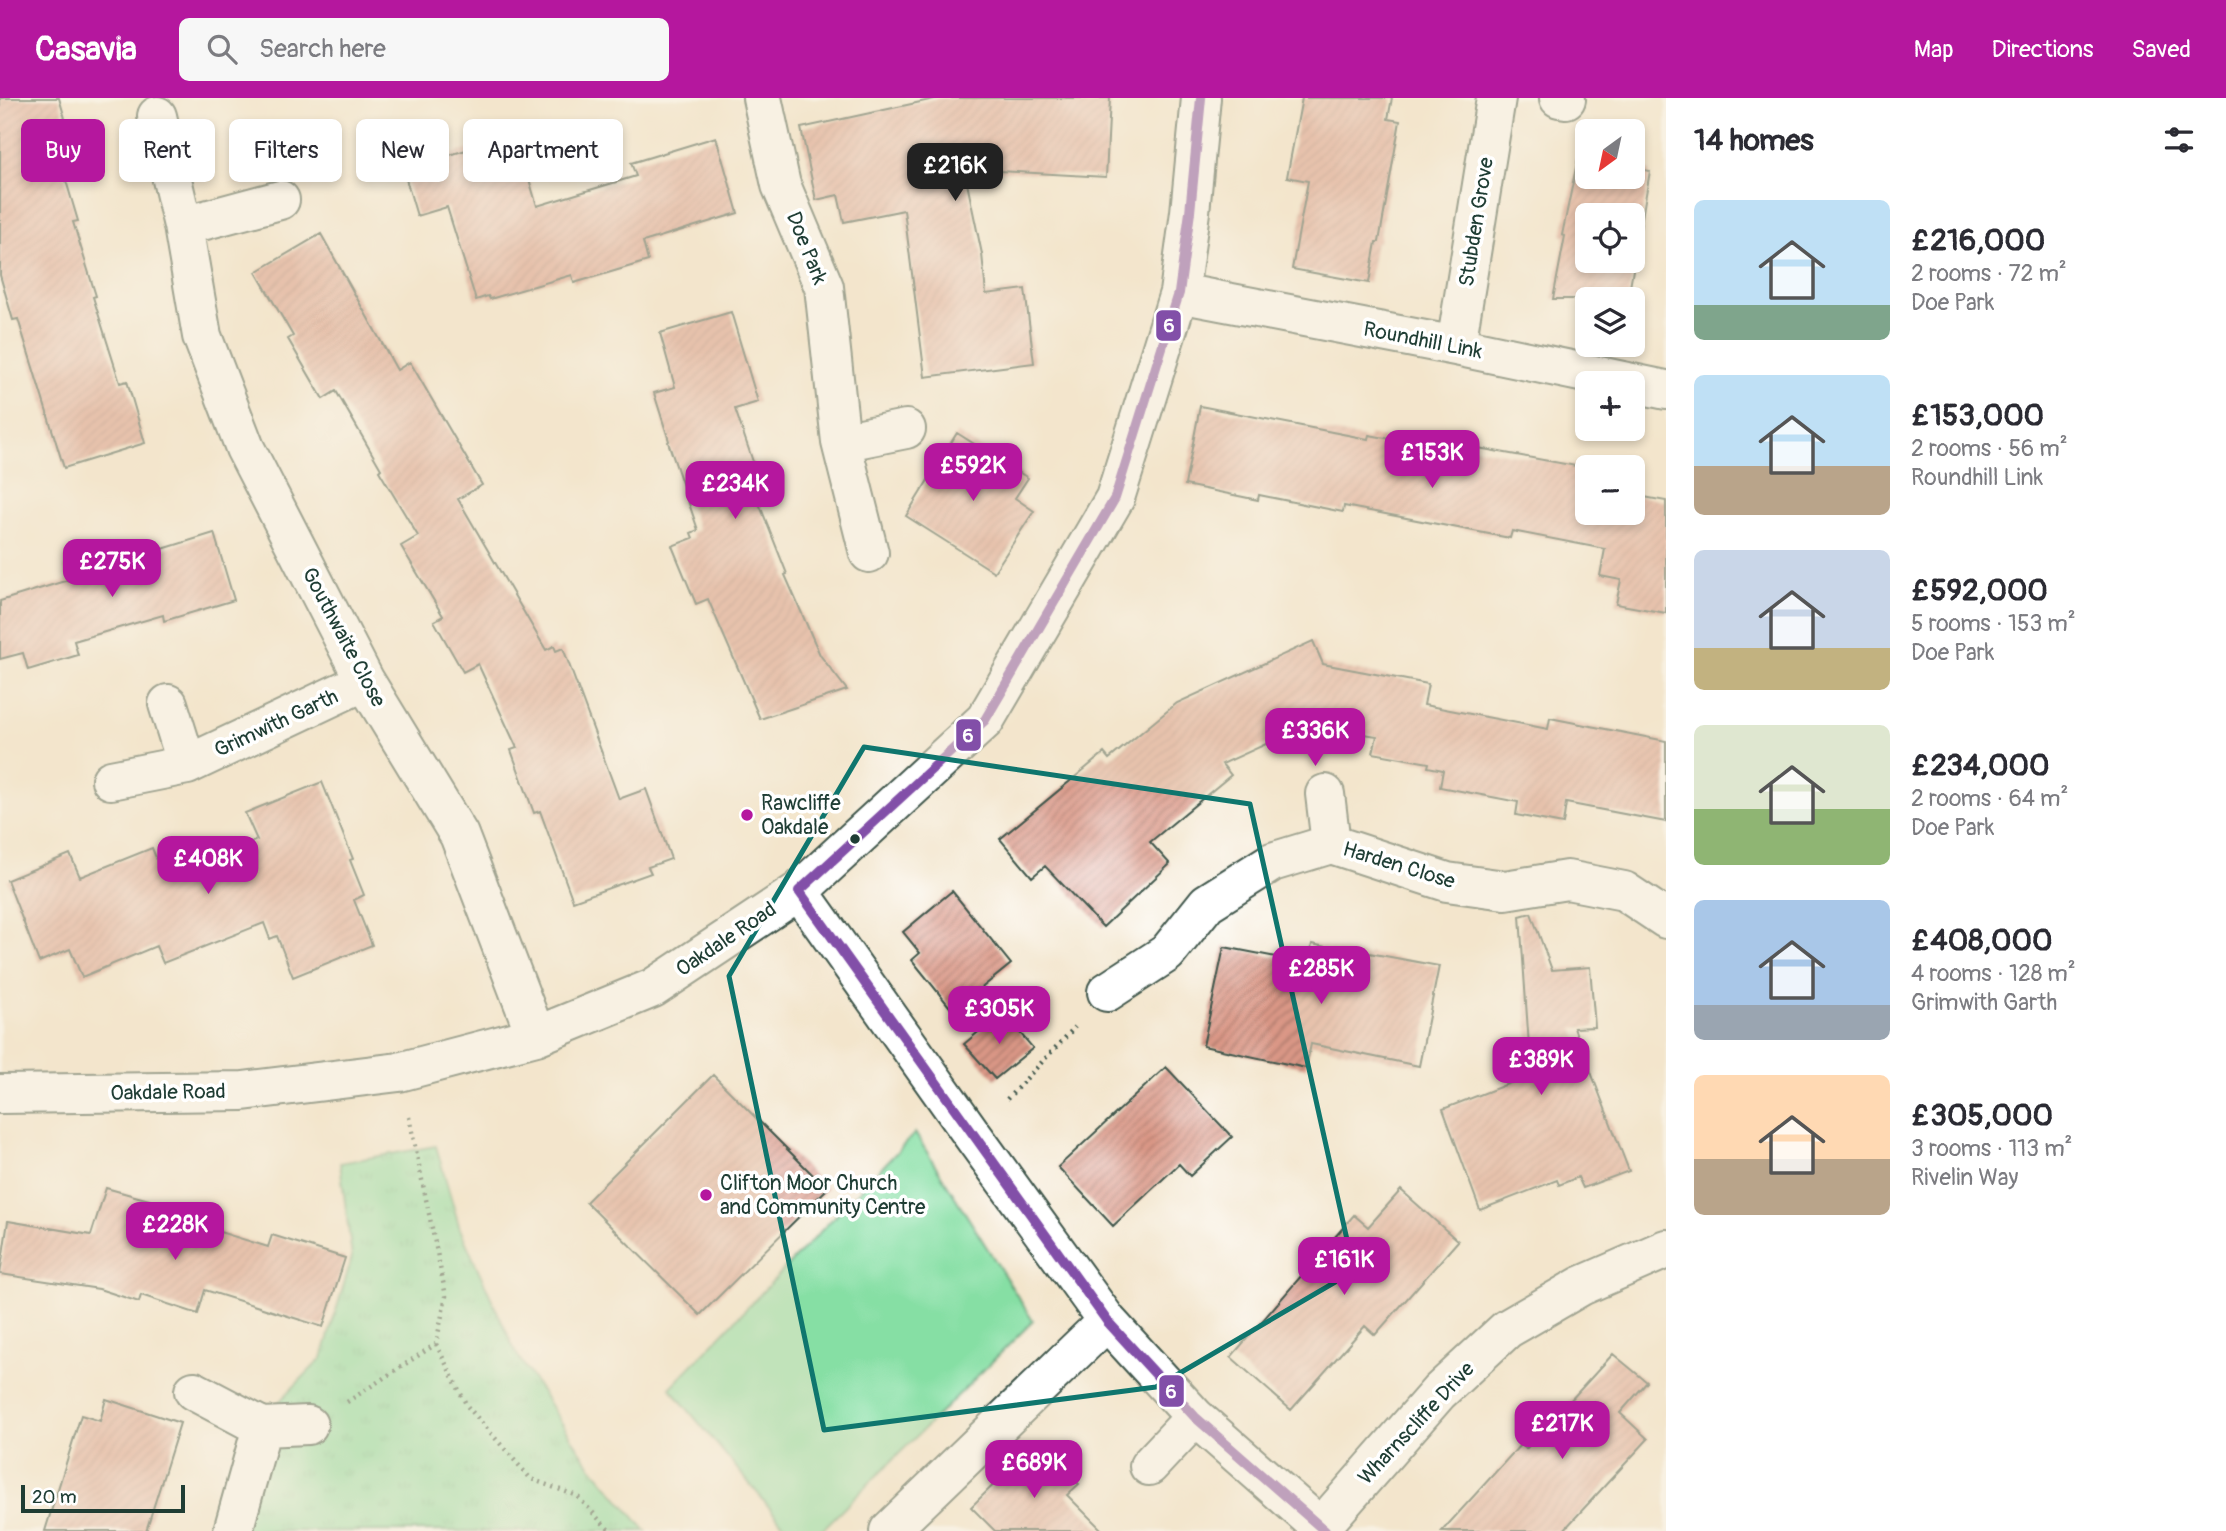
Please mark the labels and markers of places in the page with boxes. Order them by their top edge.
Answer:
pin: £216K [906,144,1004,203]
pin: £153K [1383,430,1481,490]
pin: £592K [924,444,1022,503]
pin: £234K [686,462,784,521]
pin: £275K [63,540,161,599]
pin: £336K [1266,708,1364,768]
place label: Rawcliffe Oakdale [761,790,841,841]
marker: Rawcliffe Oakdale [739,807,755,823]
unlabelled marker [848,832,862,846]
pin: £408K [159,836,257,896]
pin: £285K [1272,946,1370,1006]
pin: £305K [950,986,1048,1046]
pin: £389K [1492,1038,1590,1097]
place label: Clifton Moor Church and Community Centre [720,1170,926,1221]
marker: Clifton Moor Church and Community Centre [698,1187,714,1203]
pin: £228K [126,1202,224,1262]
pin: £161K [1295,1238,1393,1297]
pin: £217K [1513,1402,1611,1461]
pin: £689K [985,1440,1083,1500]

